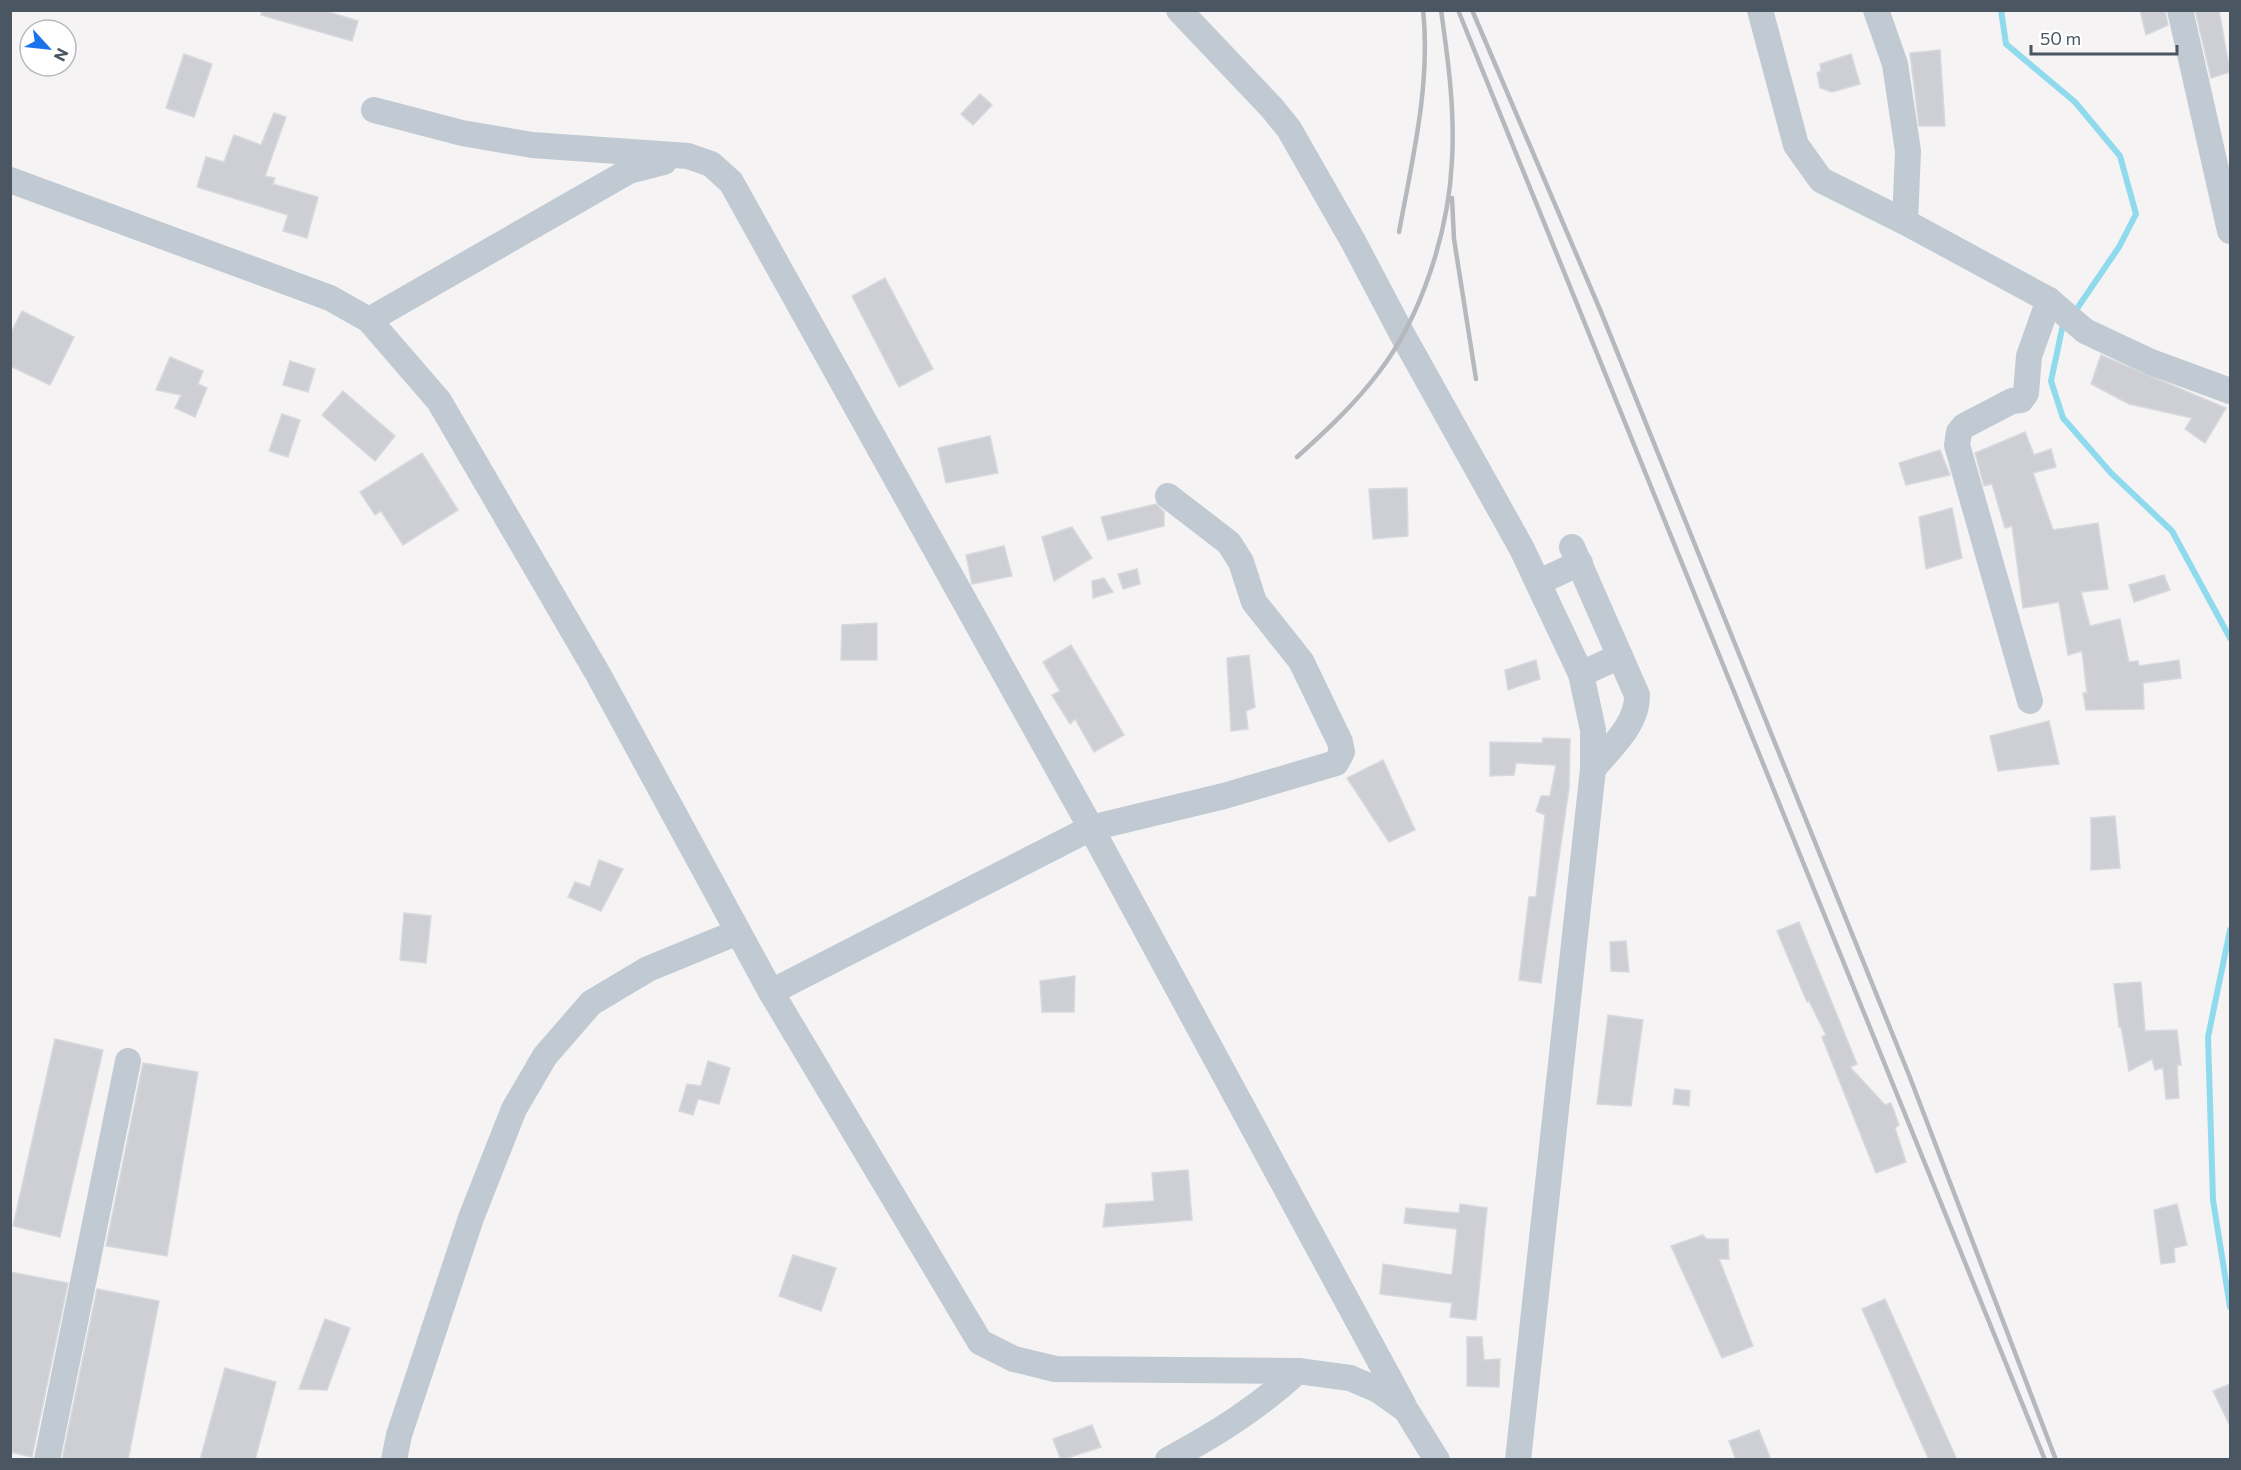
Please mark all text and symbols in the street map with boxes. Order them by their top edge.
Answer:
north arrow [18,18,78,78]
scale bar [2031,18,2176,56]
text: 50 m [2040,27,2081,49]
text: N [51,45,73,65]

